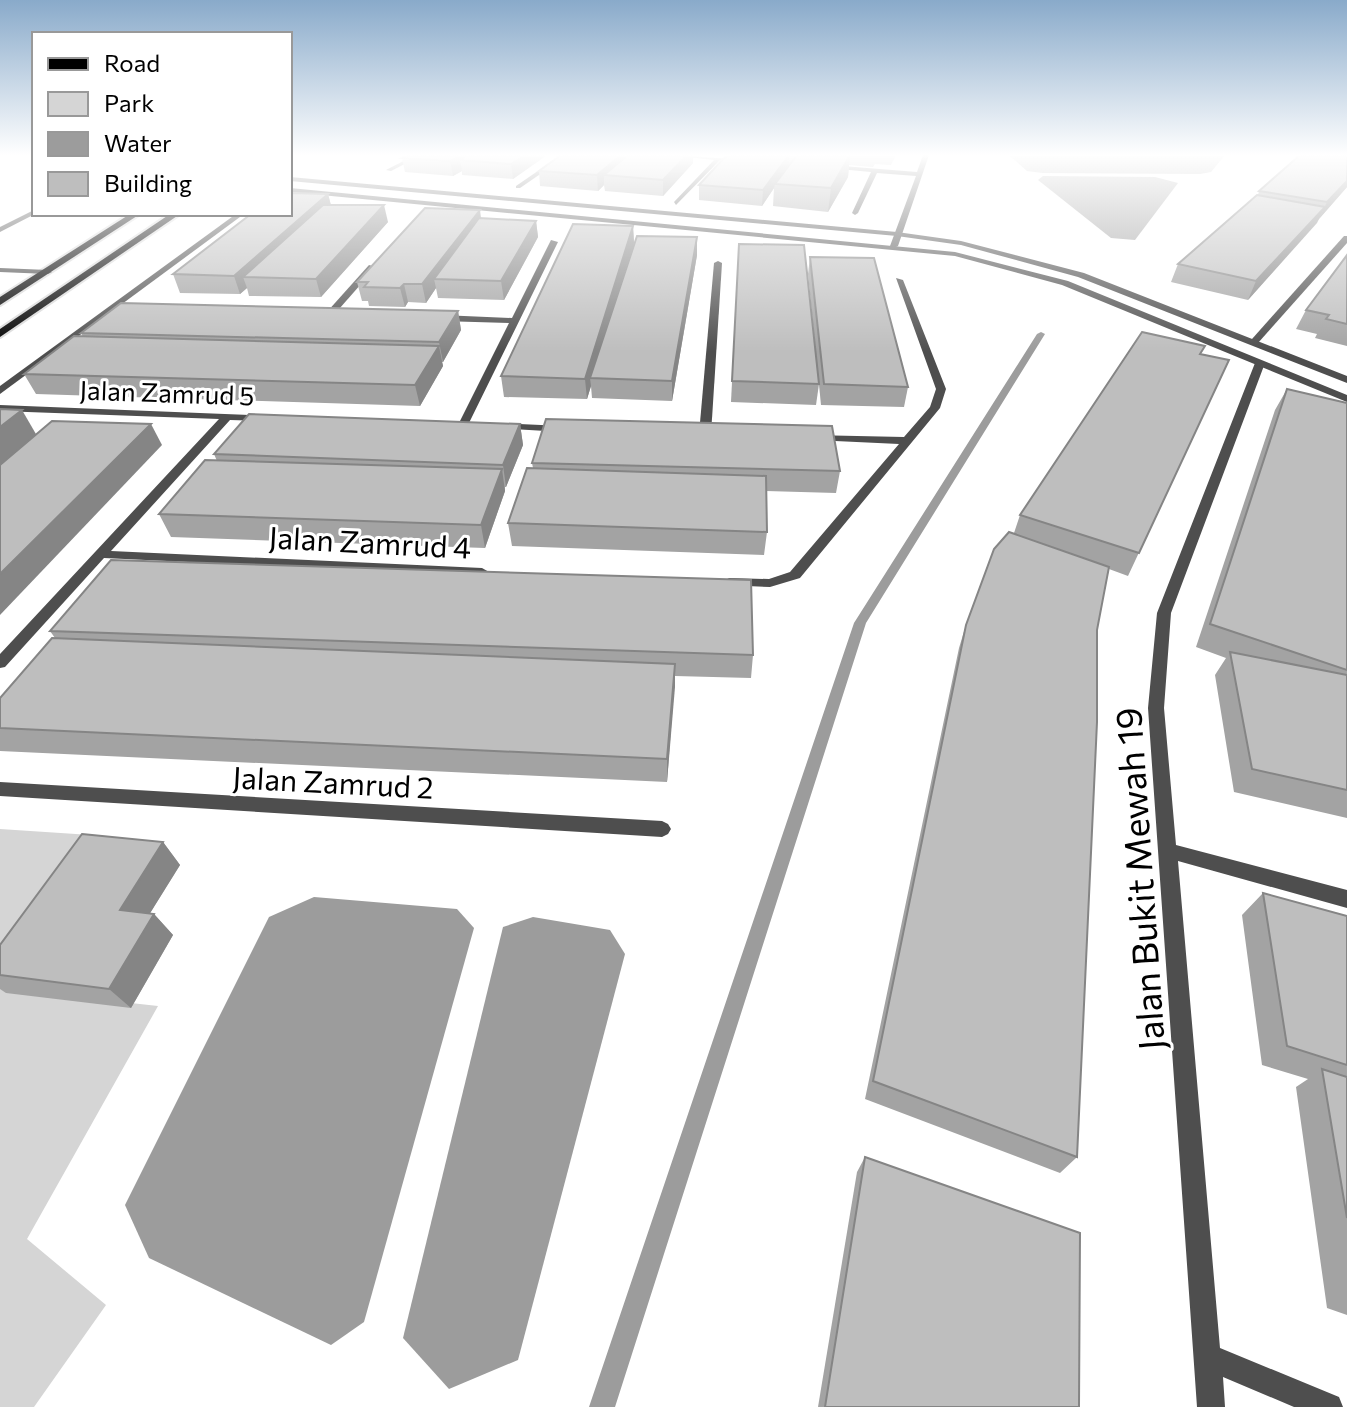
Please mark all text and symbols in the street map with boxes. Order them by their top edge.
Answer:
legend [32,32,292,216]
text: Road [104,48,160,77]
text: Park [104,88,154,117]
text: Water [104,128,172,157]
text: Building [104,168,192,197]
street label: Jalan Zamrud 5 [79,373,255,411]
street label: Jalan Zamrud 4 [268,517,472,565]
street label: Jalan Bukit Mewah 19 [1104,706,1172,1052]
street label: Jalan Zamrud 2 [232,757,434,805]

